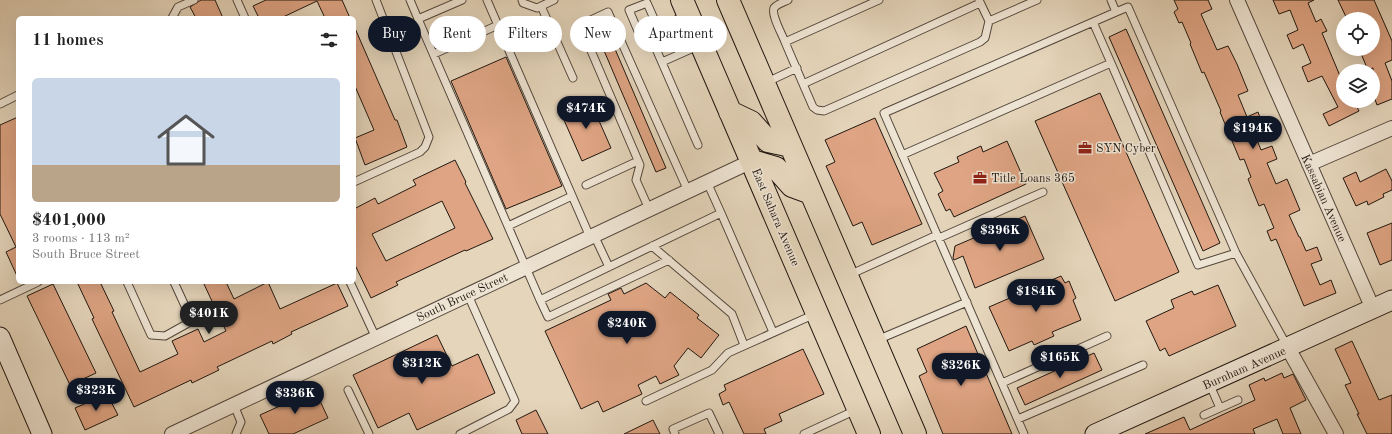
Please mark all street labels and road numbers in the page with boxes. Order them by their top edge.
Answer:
street label: Kassabian Avenue [1298,153,1348,244]
street label: East Sahara Avenue [749,167,801,269]
street label: South Bruce Street [415,271,510,324]
street label: Burnham Avenue [1201,345,1288,393]

